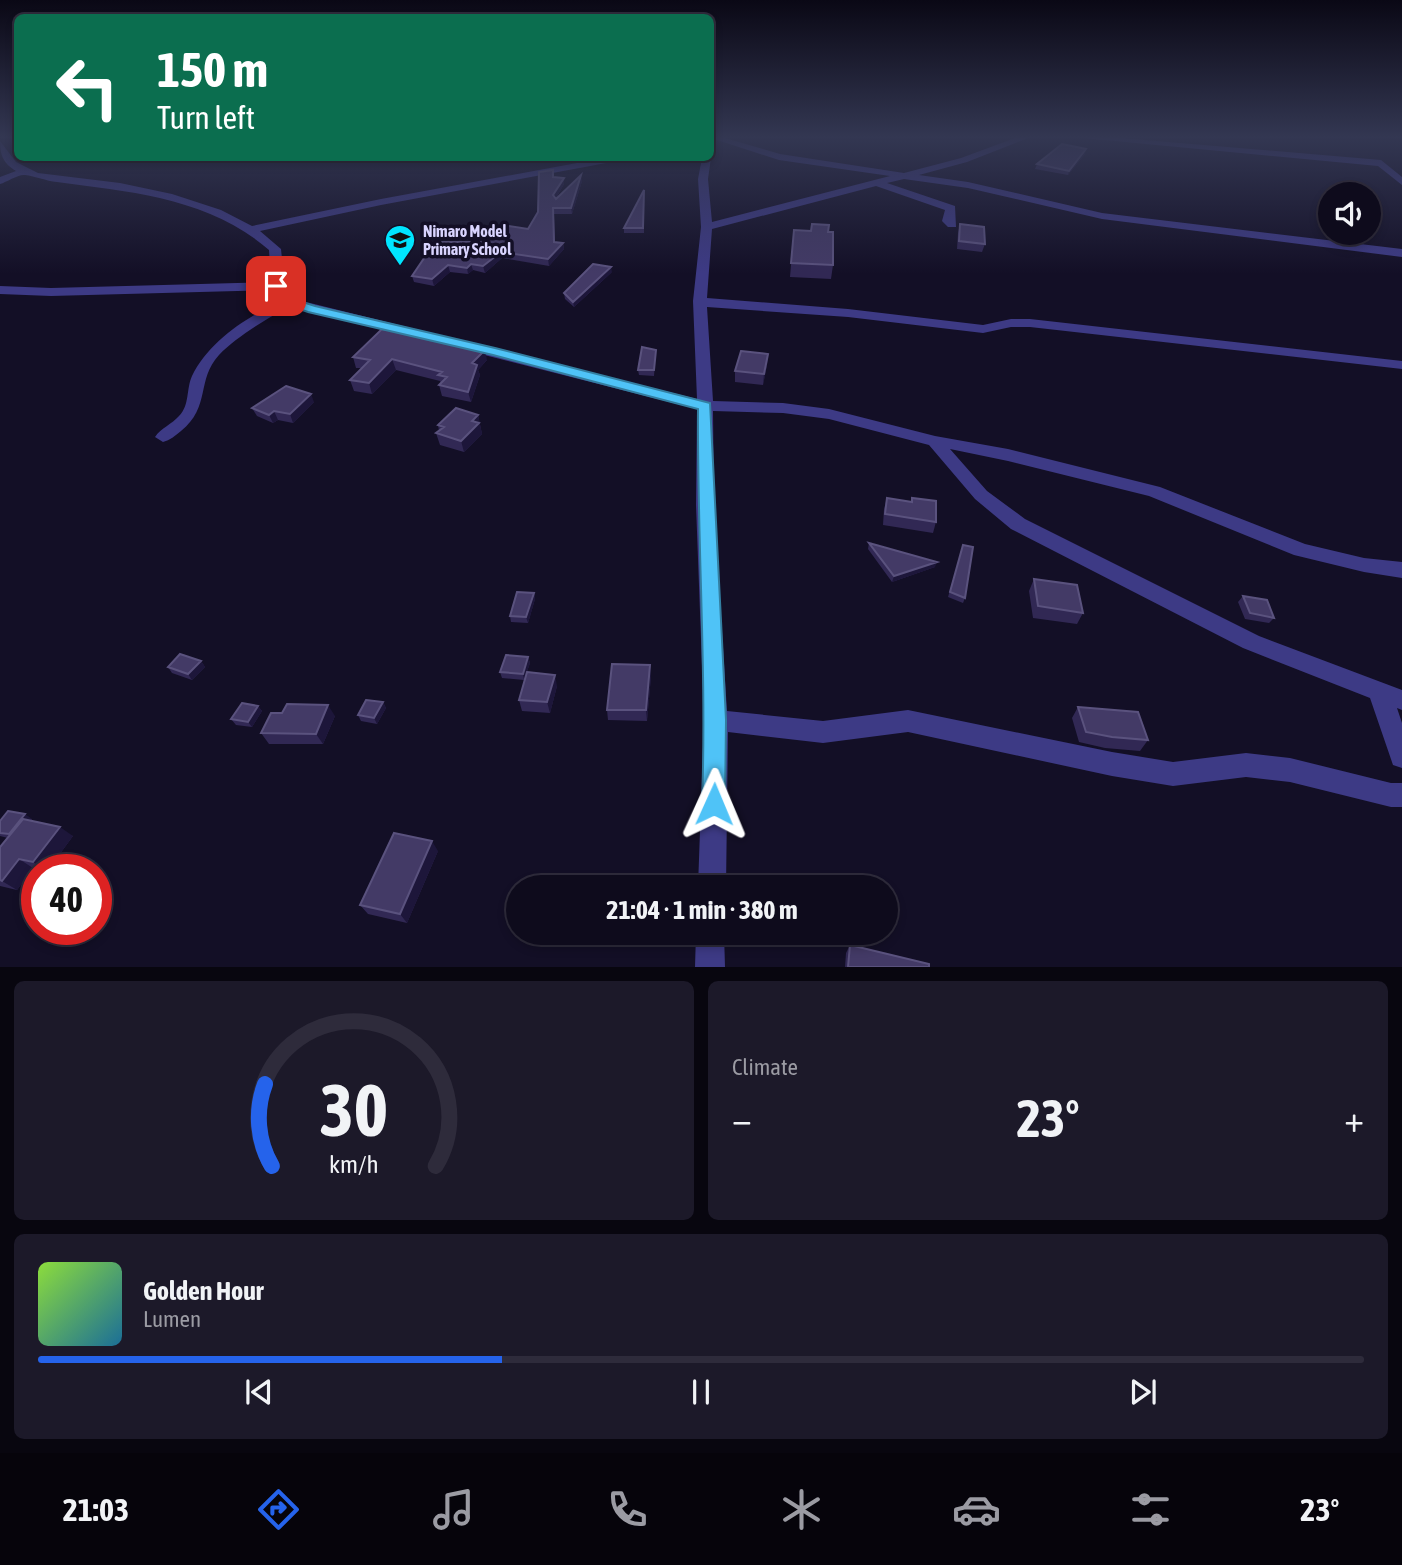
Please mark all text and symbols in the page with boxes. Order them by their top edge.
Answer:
text: 150 m [157,41,268,97]
icon: left [42,42,133,133]
text: Turn left [157,99,255,136]
map controls [1318,182,1381,245]
button: sound [1318,182,1381,245]
place label: Nimaro Model Primary School [423,222,512,258]
school or university icon: Nimaro Model Primary School [383,223,417,267]
pin [246,256,306,316]
icon: arrive [257,267,295,305]
position arrow [677,767,751,841]
speed limit sign: 40 [21,854,112,945]
text: 21:04 · 1 min · 380 m [606,895,798,925]
text: Climate [732,1054,798,1080]
text: 30 [320,1069,388,1152]
text: 23° [1016,1088,1080,1148]
text: − [732,1097,752,1140]
text: + [1344,1097,1364,1140]
text: km/h [329,1150,379,1178]
text: Golden Hour [143,1276,263,1306]
text: Lumen [143,1306,201,1332]
icon: previous [240,1373,278,1411]
icon: pause [682,1373,720,1411]
icon: next [1124,1373,1162,1411]
icon: directions [254,1485,303,1534]
icon: music [429,1485,478,1534]
icon: phone [603,1485,652,1534]
icon: climate [777,1485,826,1534]
icon: car [952,1485,1001,1534]
icon: filters [1126,1485,1175,1534]
text: 21:03 [63,1491,129,1528]
text: 23° [1300,1491,1339,1528]

